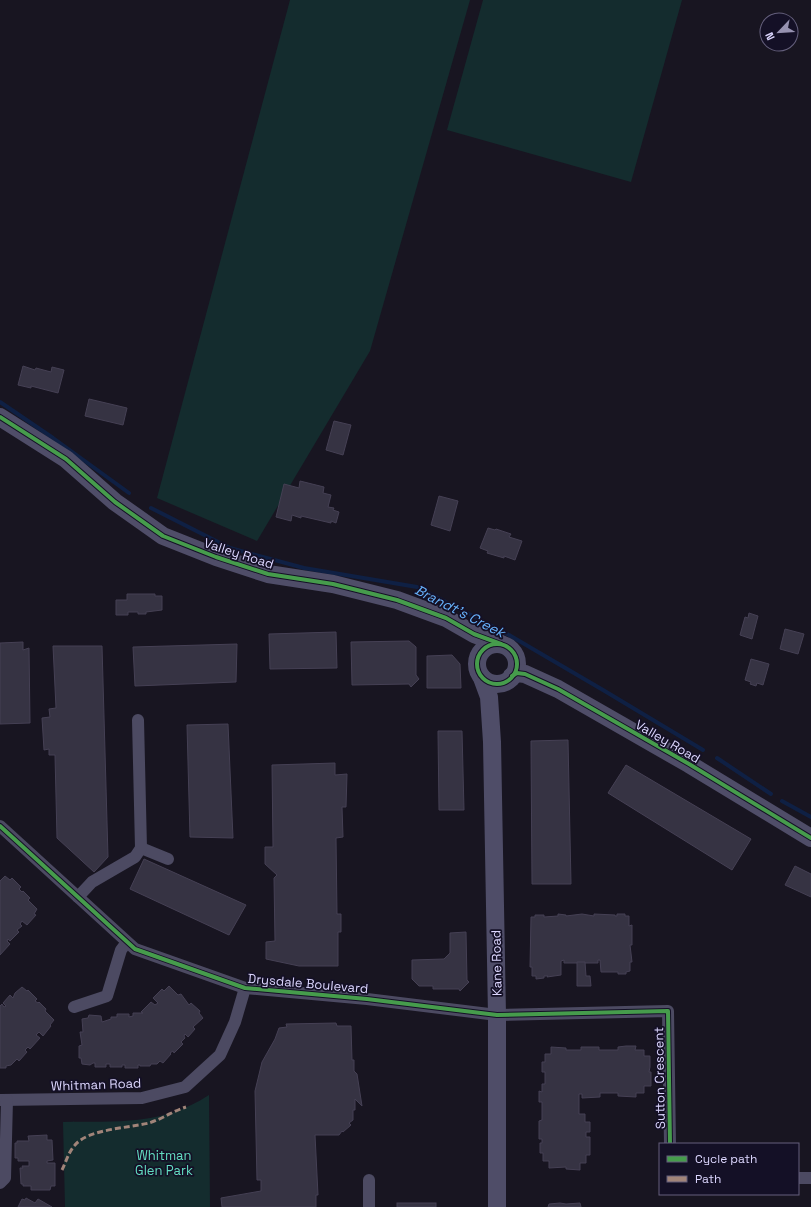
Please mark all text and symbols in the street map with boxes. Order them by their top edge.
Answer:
north arrow [759,12,799,52]
text: N [762,30,778,43]
street label: Valley Road [202,534,276,573]
water label: Brandt's Creek [412,581,509,642]
street label: Valley Road [632,716,703,767]
street label: Kane Road [487,930,506,996]
street label: Drysdale Boulevard [247,970,369,997]
street label: Sutton Crescent [650,1027,669,1129]
street label: Whitman Road [51,1074,141,1095]
legend [659,1143,799,1195]
park label: Whitman Glen Park [135,1147,193,1179]
text: Cycle path [695,1151,757,1167]
text: Path [695,1171,721,1187]

